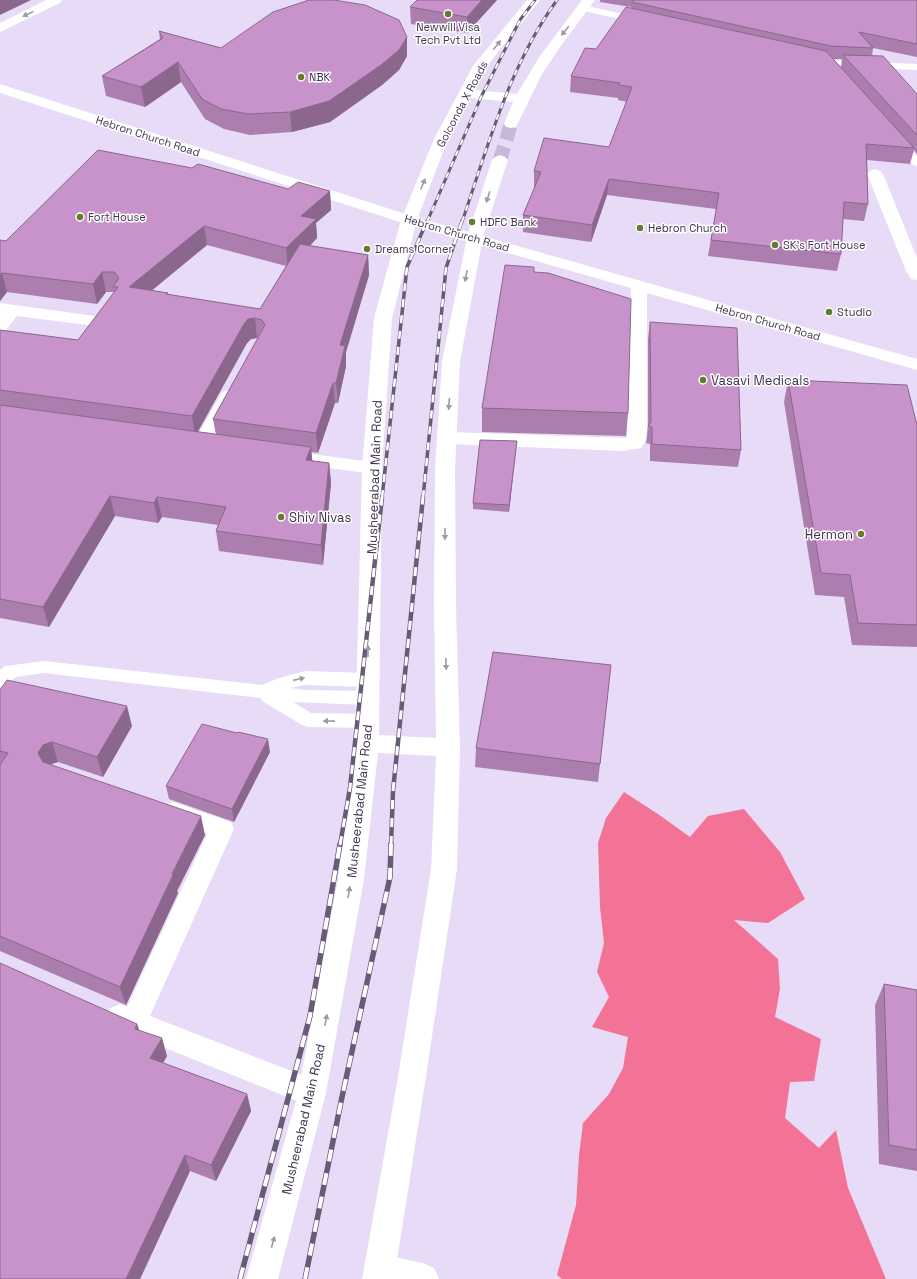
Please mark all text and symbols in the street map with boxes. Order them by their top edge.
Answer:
marker: Newwill Visa Tech Pvt Ltd [443,9,453,19]
one-way arrow [22,11,34,17]
place label: Newwill Visa Tech Pvt Ltd [415,20,481,47]
one-way arrow [561,25,569,36]
one-way arrow [493,39,502,50]
street label: Golconda X Roads [433,58,491,150]
place label: NBK [309,70,331,84]
marker: NBK [296,72,306,82]
street label: Hebron Church Road [94,113,202,159]
one-way arrow [421,177,427,189]
one-way arrow [485,191,491,203]
place label: Fort House [88,210,146,224]
street label: Hebron Church Road [403,211,511,255]
marker: Fort House [75,212,85,222]
place label: HDFC Bank [480,215,537,229]
marker: HDFC Bank [467,217,477,227]
place label: Hebron Church [648,221,727,235]
marker: Hebron Church [635,223,645,233]
place label: SK's Fort House [783,238,866,252]
marker: SK's Fort House [770,240,780,250]
place label: Dreams Corner [375,242,453,256]
marker: Dreams Corner [362,244,372,254]
one-way arrow [463,269,469,282]
street label: Hebron Church Road [714,300,822,344]
place label: Studio [837,305,872,319]
marker: Studio [824,307,834,317]
place label: Vasavi Medicals [711,372,809,389]
marker: Vasavi Medicals [698,375,708,385]
one-way arrow [445,398,452,410]
street label: Musheerabad Main Road [363,400,386,554]
place label: Shiv Nivas [289,509,352,526]
marker: Shiv Nivas [276,512,286,522]
place label: Hermon [805,526,853,543]
one-way arrow [442,528,448,541]
marker: Hermon [856,529,866,539]
one-way arrow [365,645,372,657]
one-way arrow [443,658,449,671]
one-way arrow [293,676,305,682]
one-way arrow [323,717,335,724]
street label: Musheerabad Main Road [343,724,376,879]
one-way arrow [346,886,352,898]
one-way arrow [323,1014,329,1026]
street label: Musheerabad Main Road [278,1042,329,1196]
one-way arrow [270,1235,276,1247]

